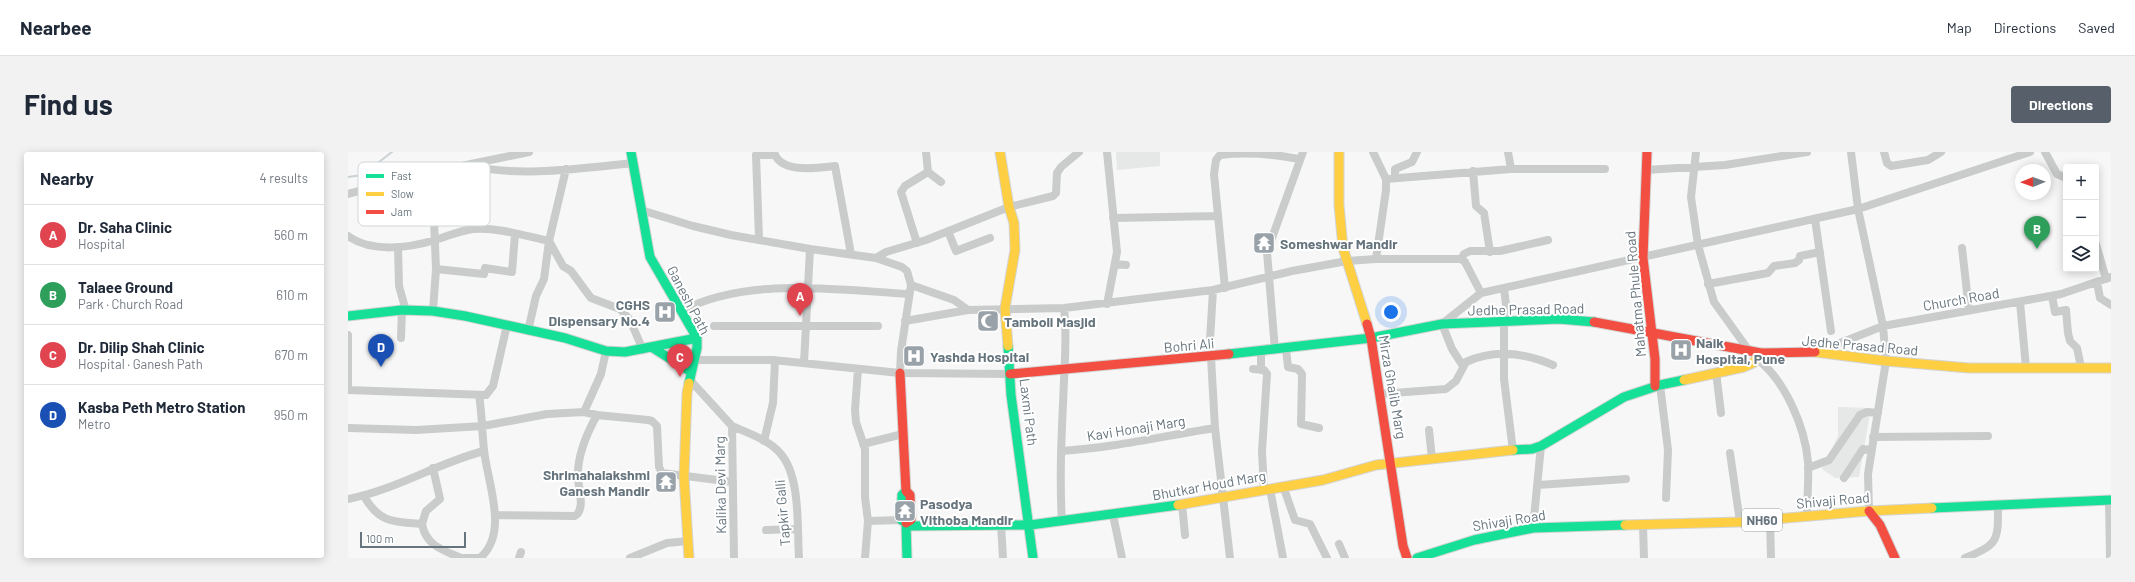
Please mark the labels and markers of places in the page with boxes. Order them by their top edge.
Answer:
pin: B [2024,216,2050,249]
temple icon: Someshwar Mandir [1251,230,1277,256]
place label: Someshwar Mandir [1280,235,1398,252]
pin: A [787,283,813,316]
place label: CGHS Dispensary No.4 [549,296,650,329]
hospital icon: CGHS Dispensary No.4 [652,299,678,325]
mosque icon: Tamboli Masjid [975,308,1001,334]
place label: Tamboli Masjid [1004,313,1096,330]
pin: D [368,334,394,367]
place label: Naik Hospital, Pune [1696,334,1785,367]
hospital icon: Naik Hospital, Pune [1668,337,1694,363]
hospital icon: Yashda Hospital [901,343,927,369]
pin: C [667,344,693,377]
place label: Yashda Hospital [930,348,1029,365]
place label: Shrimahalakshmi Ganesh Mandir [543,466,651,499]
temple icon: Shrimahalakshmi Ganesh Mandir [653,469,679,495]
place label: Pasodya Vithoba Mandir [920,495,1014,528]
temple icon: Pasodya Vithoba Mandir [892,498,918,524]

